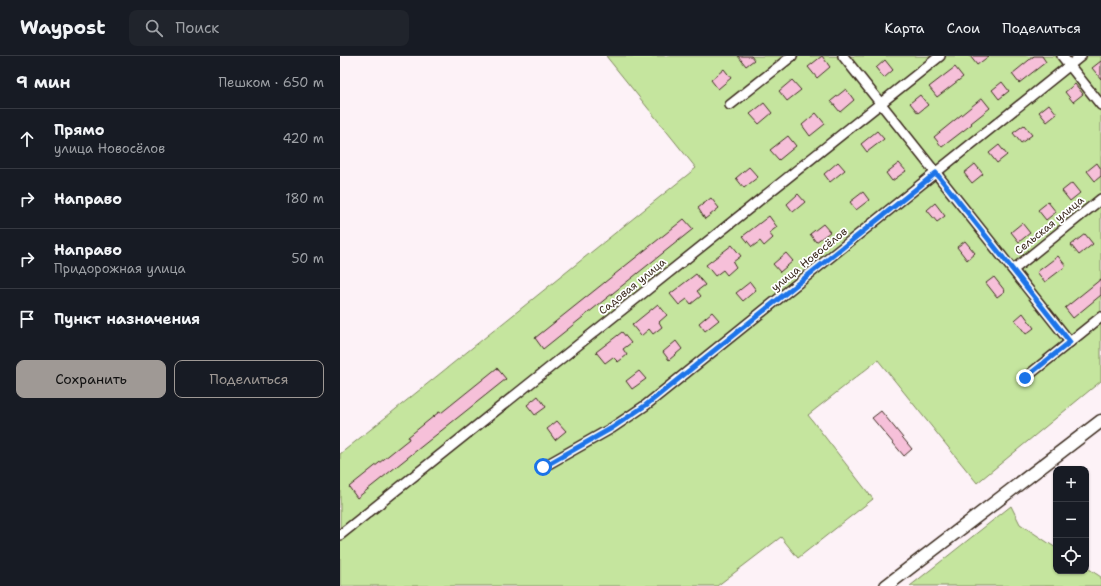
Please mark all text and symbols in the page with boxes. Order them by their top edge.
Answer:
search box [129,10,409,46]
text: Waypost [20,15,105,40]
icon: search [143,17,165,39]
text: Поиск [175,18,219,38]
text: Карта [884,19,925,37]
text: Слои [947,19,980,37]
text: Поделиться [1002,19,1081,37]
text: 9 мин [16,71,71,93]
text: Пешком · 650 m [218,74,324,91]
text: Прямо [54,120,104,140]
icon: ahead [16,128,38,150]
text: 420 m [282,130,324,147]
text: улица Новосёлов [54,140,165,157]
icon: right [16,188,38,210]
text: Направо [54,189,122,209]
text: 180 m [285,190,324,207]
street label: Сельская улица [1011,193,1087,258]
street label: улица Новосёлов [768,224,851,295]
text: Направо [54,240,122,260]
icon: right [16,248,38,270]
text: 50 m [291,250,324,267]
street label: Садовая улица [595,254,669,318]
text: Придорожная улица [54,260,186,277]
icon: arrive [16,308,38,330]
text: Пункт назначения [54,309,200,329]
button: Сохранить [16,360,166,398]
button: Поделиться [174,360,324,398]
route end [1016,369,1034,387]
route start [534,458,552,476]
map controls [1053,466,1089,574]
button: + [1053,466,1089,502]
button: − [1053,502,1089,538]
button: locate [1053,538,1089,574]

